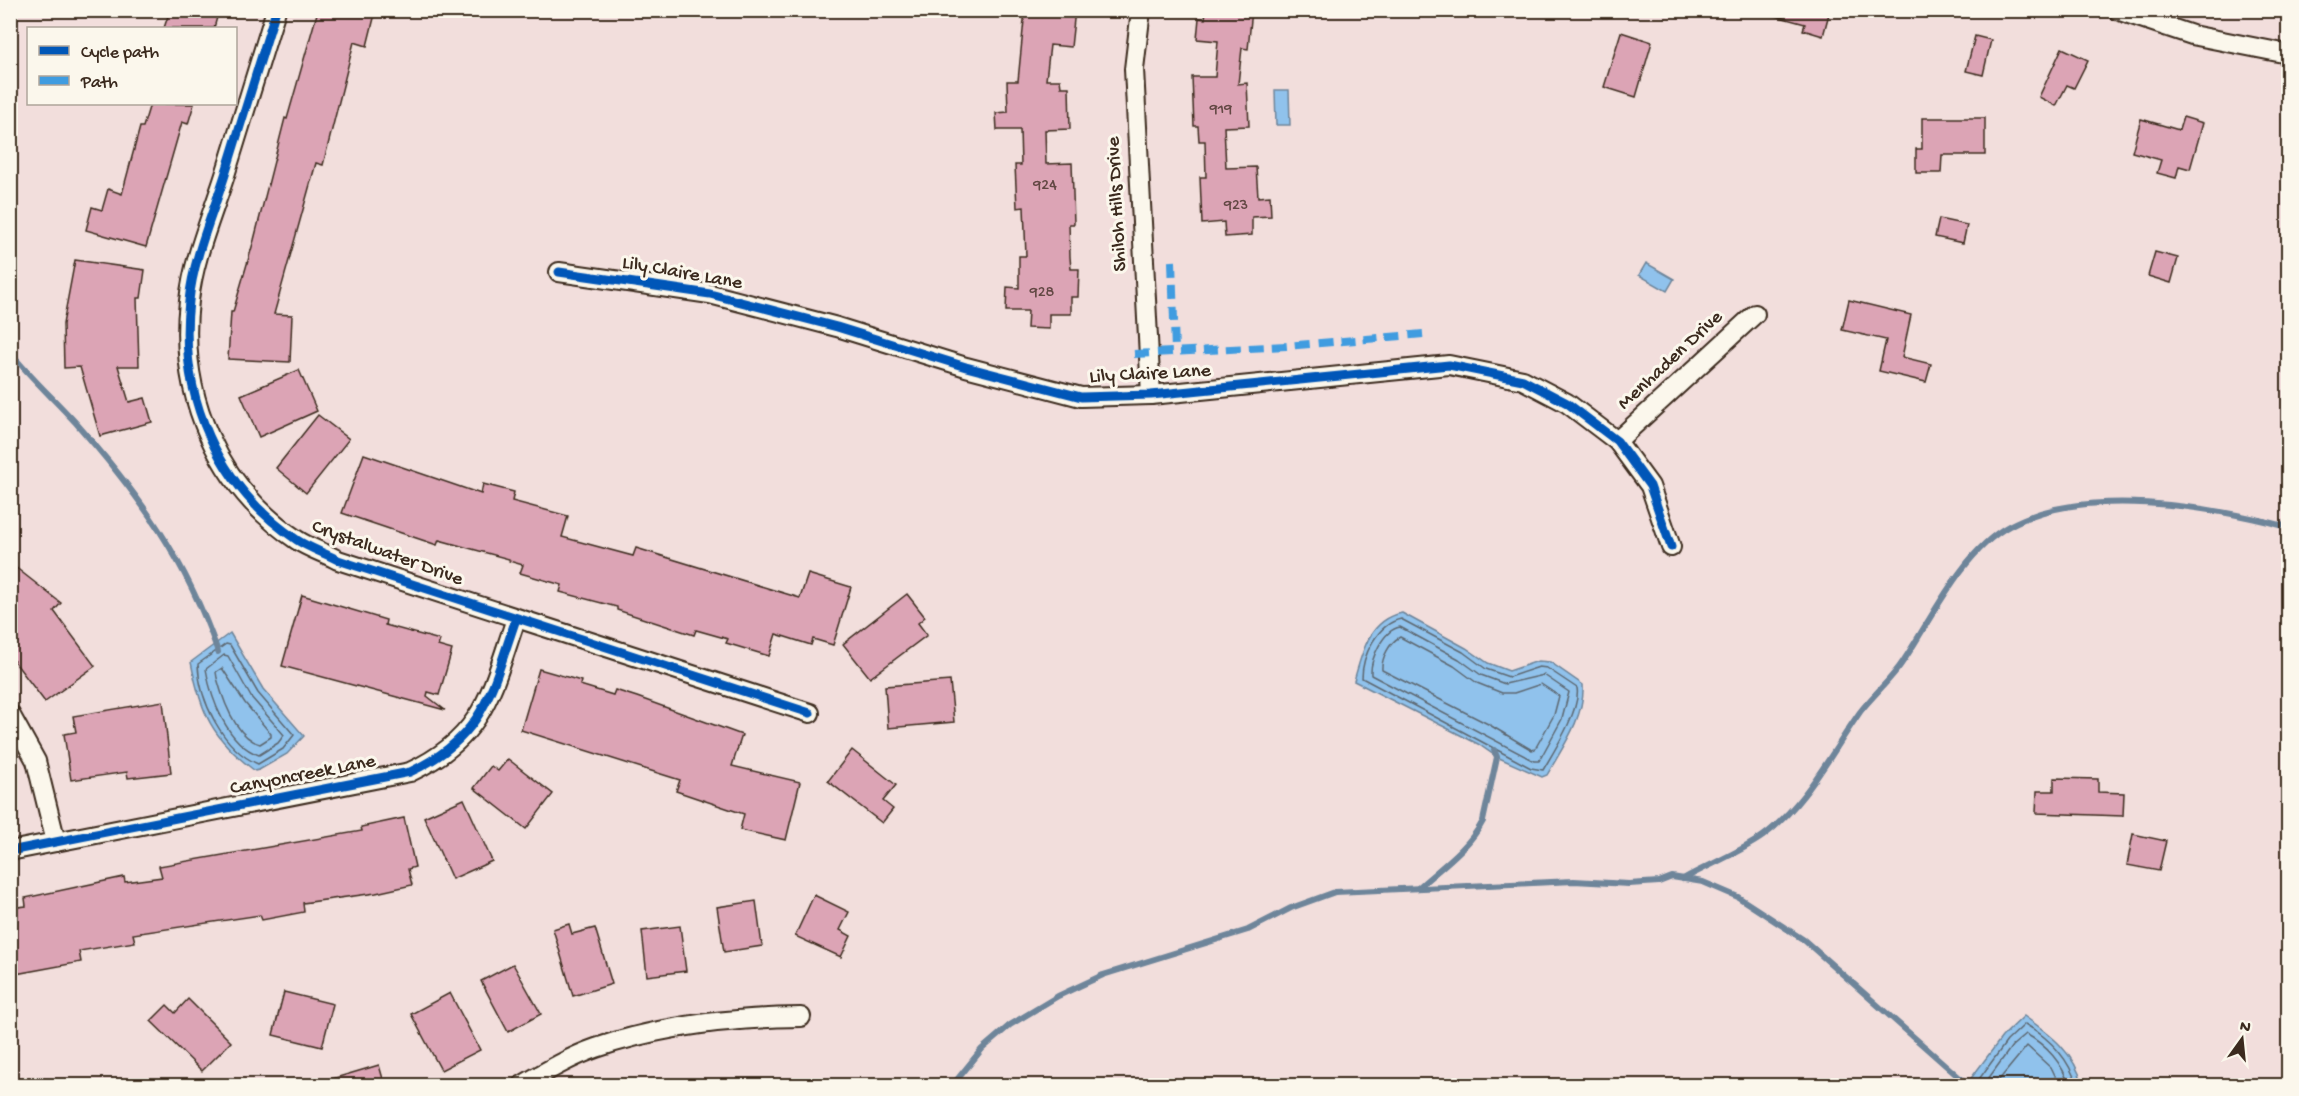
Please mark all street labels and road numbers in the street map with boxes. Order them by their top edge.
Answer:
street label: Shiloh Hills Drive [1103,135,1133,272]
street label: Lily Claire Lane [620,252,745,296]
street label: Menhaden Drive [1614,306,1729,416]
street label: Lily Claire Lane [1089,360,1212,390]
street label: Crystalwater Drive [308,516,466,592]
street label: Canyoncreek Lane [228,751,378,801]

